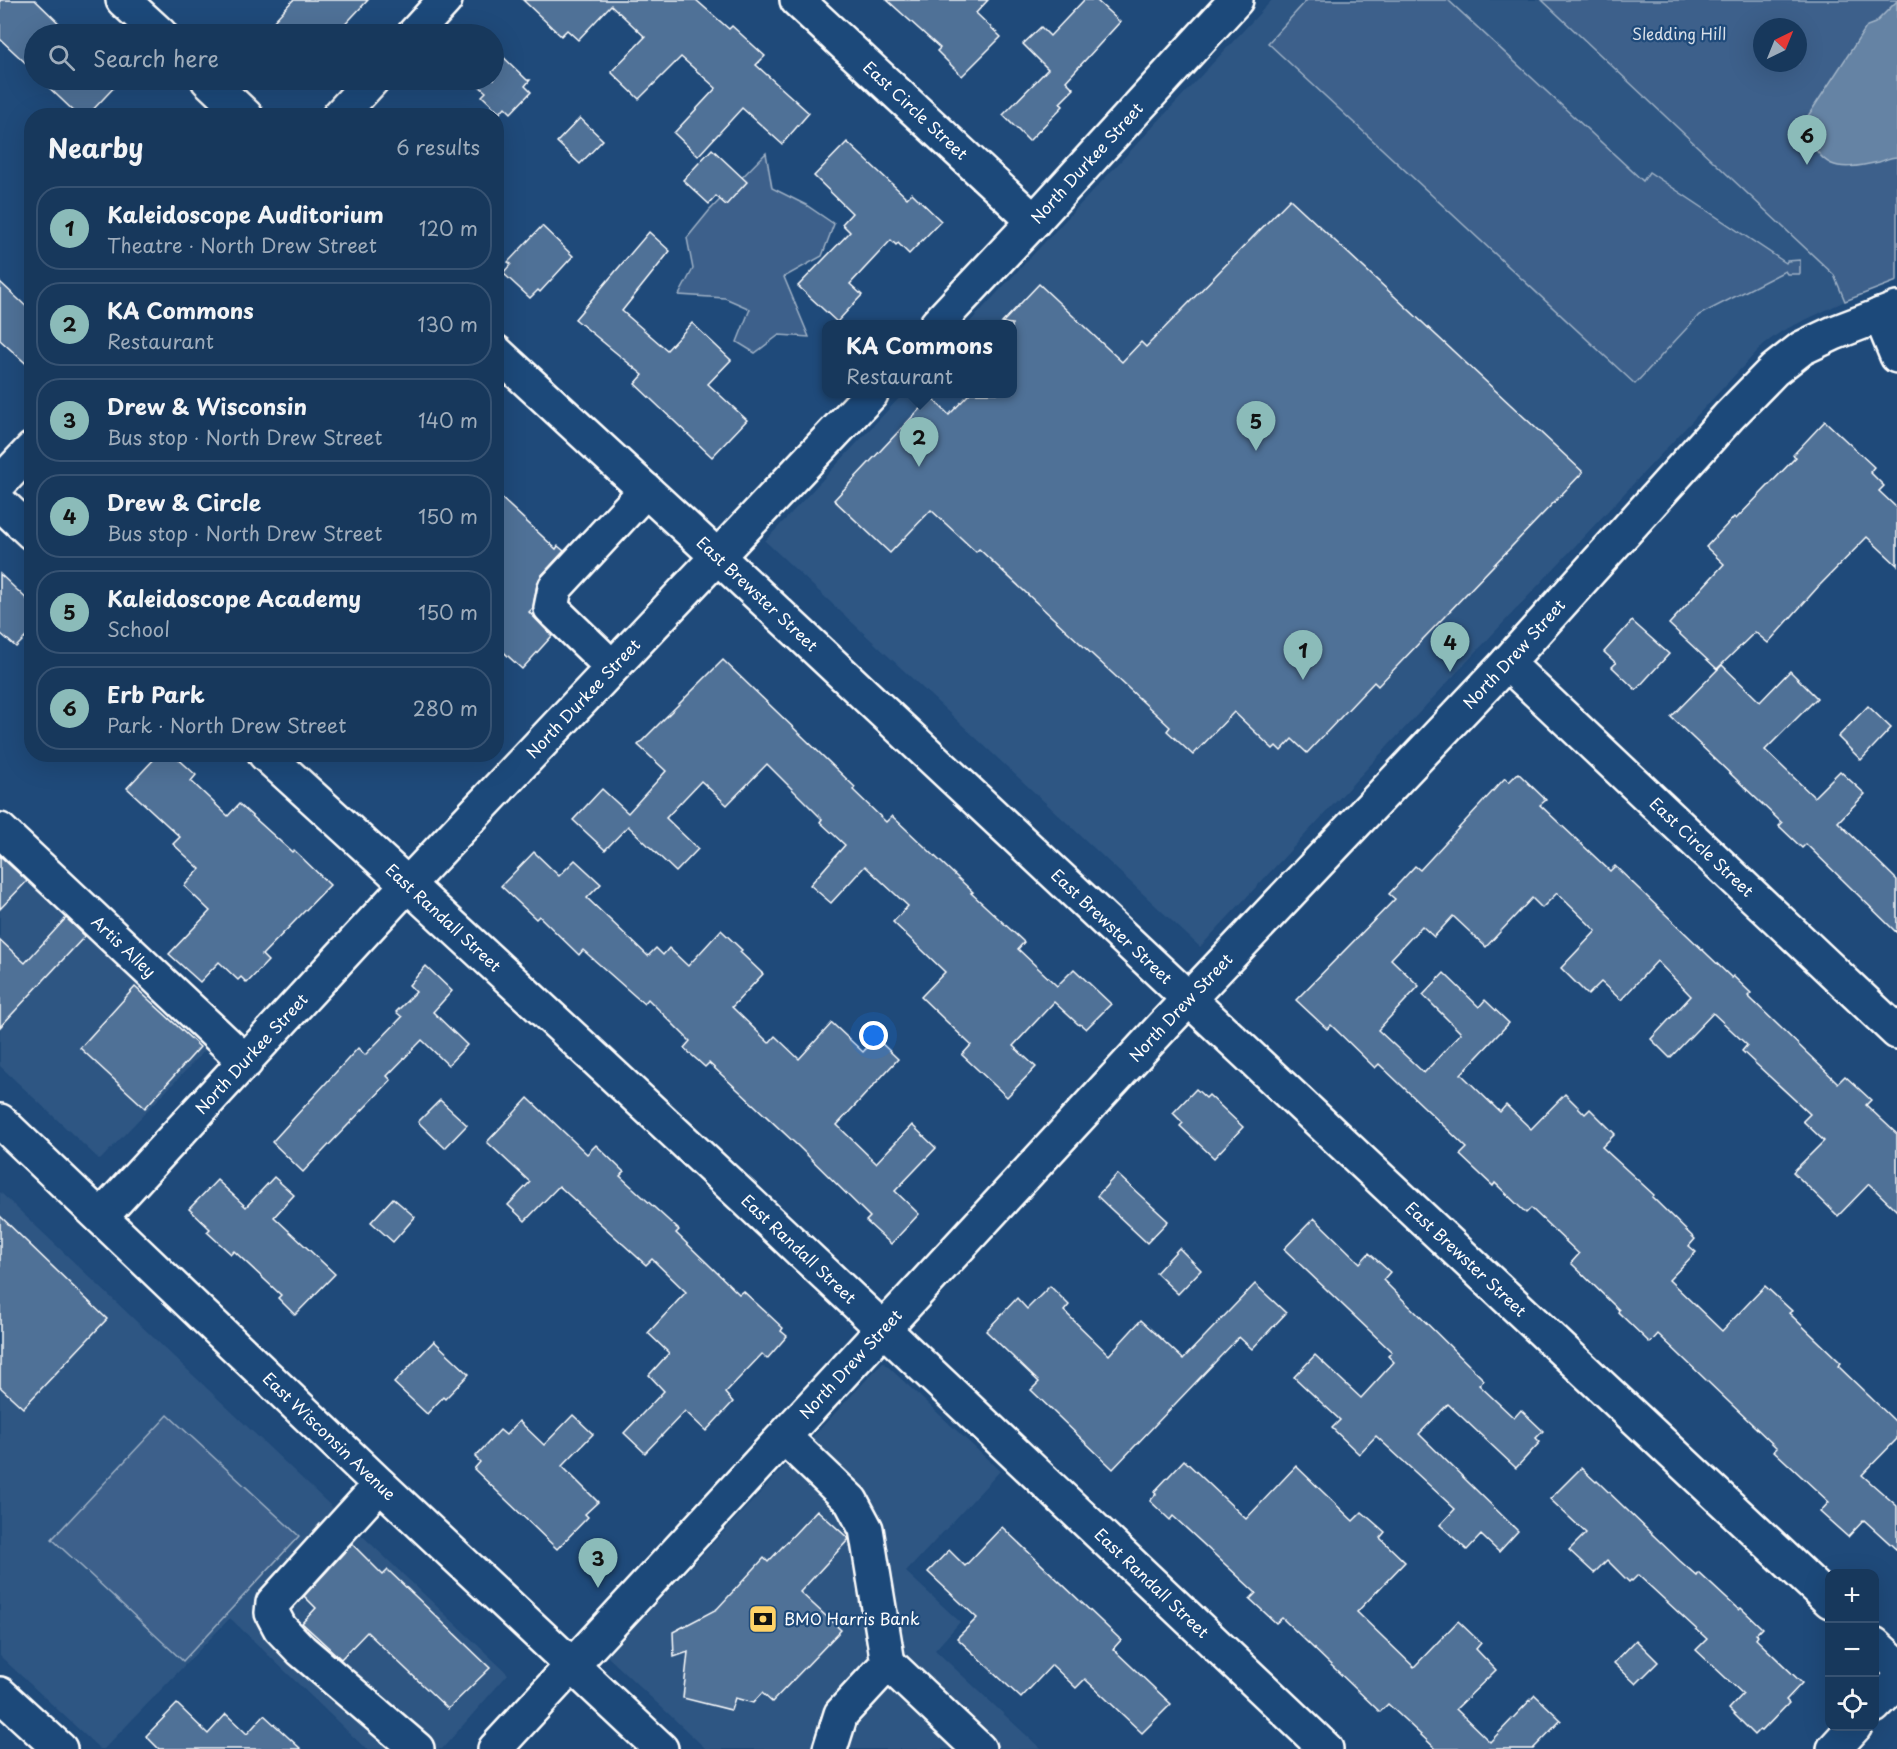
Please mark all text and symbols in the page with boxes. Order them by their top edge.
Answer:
north arrow [1753,18,1807,72]
park label: Sledding Hill [1632,21,1726,45]
search box [24,24,504,90]
icon: search [45,41,78,74]
text: Search here [93,41,219,74]
street label: East Circle Street [858,55,974,165]
street label: North Durkee Street [1024,96,1148,228]
pin: 6 [1788,116,1826,165]
text: Nearby [48,128,143,167]
text: 6 results [396,132,480,162]
text: Kaleidoscope Auditorium [107,197,384,230]
text: 1 [65,213,74,243]
text: 120 m [419,213,478,243]
text: Theatre · North Drew Street [107,230,377,260]
text: KA Commons [107,293,254,326]
text: 2 [62,309,77,339]
text: 130 m [418,309,478,339]
popup [822,320,1017,398]
text: Restaurant [107,326,214,356]
text: KA Commons [846,328,993,361]
text: Restaurant [846,361,953,391]
text: Drew & Wisconsin [107,389,307,422]
pin: 5 [1236,402,1276,451]
text: 3 [63,405,76,435]
text: 140 m [418,405,478,435]
pin: 2 [900,418,938,467]
text: Bus stop · North Drew Street [107,422,382,452]
text: Drew & Circle [107,485,261,518]
text: 4 [63,501,76,531]
text: 150 m [418,501,478,531]
text: Bus stop · North Drew Street [107,518,382,548]
street label: East Brewster Street [692,530,824,656]
text: Kaleidoscope Academy [107,581,361,614]
street label: North Drew Street [1457,593,1571,714]
text: 5 [63,597,76,627]
text: 150 m [418,597,478,627]
text: School [107,614,170,644]
pin: 4 [1430,622,1470,672]
pin: 1 [1284,630,1322,680]
street label: North Durkee Street [520,632,645,763]
text: Erb Park [107,677,205,710]
text: 6 [62,693,77,723]
text: 280 m [413,693,478,723]
text: Park · North Drew Street [107,710,346,740]
street label: East Circle Street [1645,791,1760,902]
street label: East Randall Street [381,857,508,977]
street label: East Brewster Street [1046,863,1178,989]
street label: Artis Alley [87,909,162,982]
street label: North Drew Street [1123,947,1238,1067]
street label: North Durkee Street [189,987,313,1119]
your location [859,1021,888,1050]
street label: East Randall Street [737,1188,863,1309]
street label: East Brewster Street [1401,1195,1533,1321]
street label: North Drew Street [793,1303,907,1424]
street label: East Wisconsin Avenue [258,1366,402,1505]
street label: East Randall Street [1090,1522,1215,1643]
pin: 3 [578,1538,618,1588]
map controls [1825,1569,1879,1731]
button: + [1825,1569,1879,1623]
bank icon: BMO Harris Bank [747,1603,779,1635]
place label: BMO Harris Bank [784,1606,920,1630]
button: − [1825,1623,1879,1677]
button: locate [1825,1677,1879,1731]

